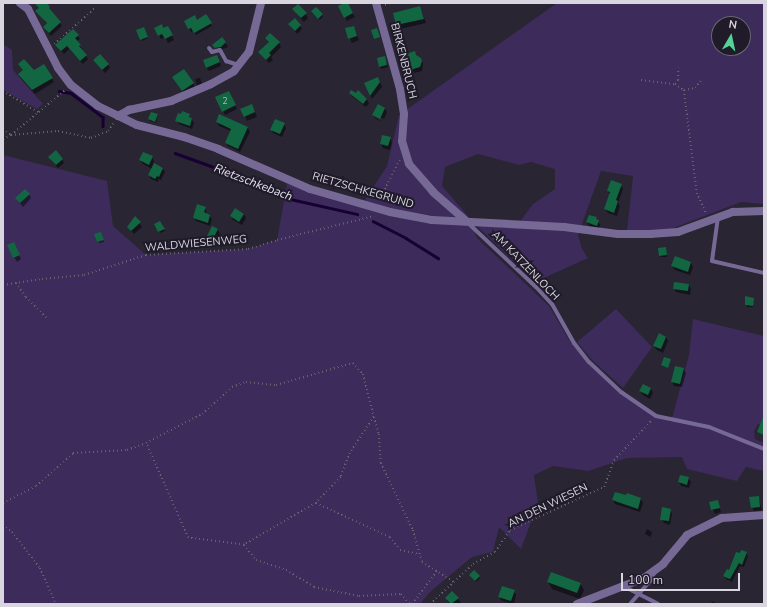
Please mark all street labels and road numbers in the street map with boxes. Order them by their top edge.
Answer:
street label: BIRKENBRUCH [387,22,419,100]
street label: RIETZSCHKEGRUND [311,170,415,212]
street label: AM KATZENLOCH [489,229,561,303]
street label: WALDWIESENWEG [144,233,248,255]
street label: AN DEN WIESEN [506,481,590,531]

